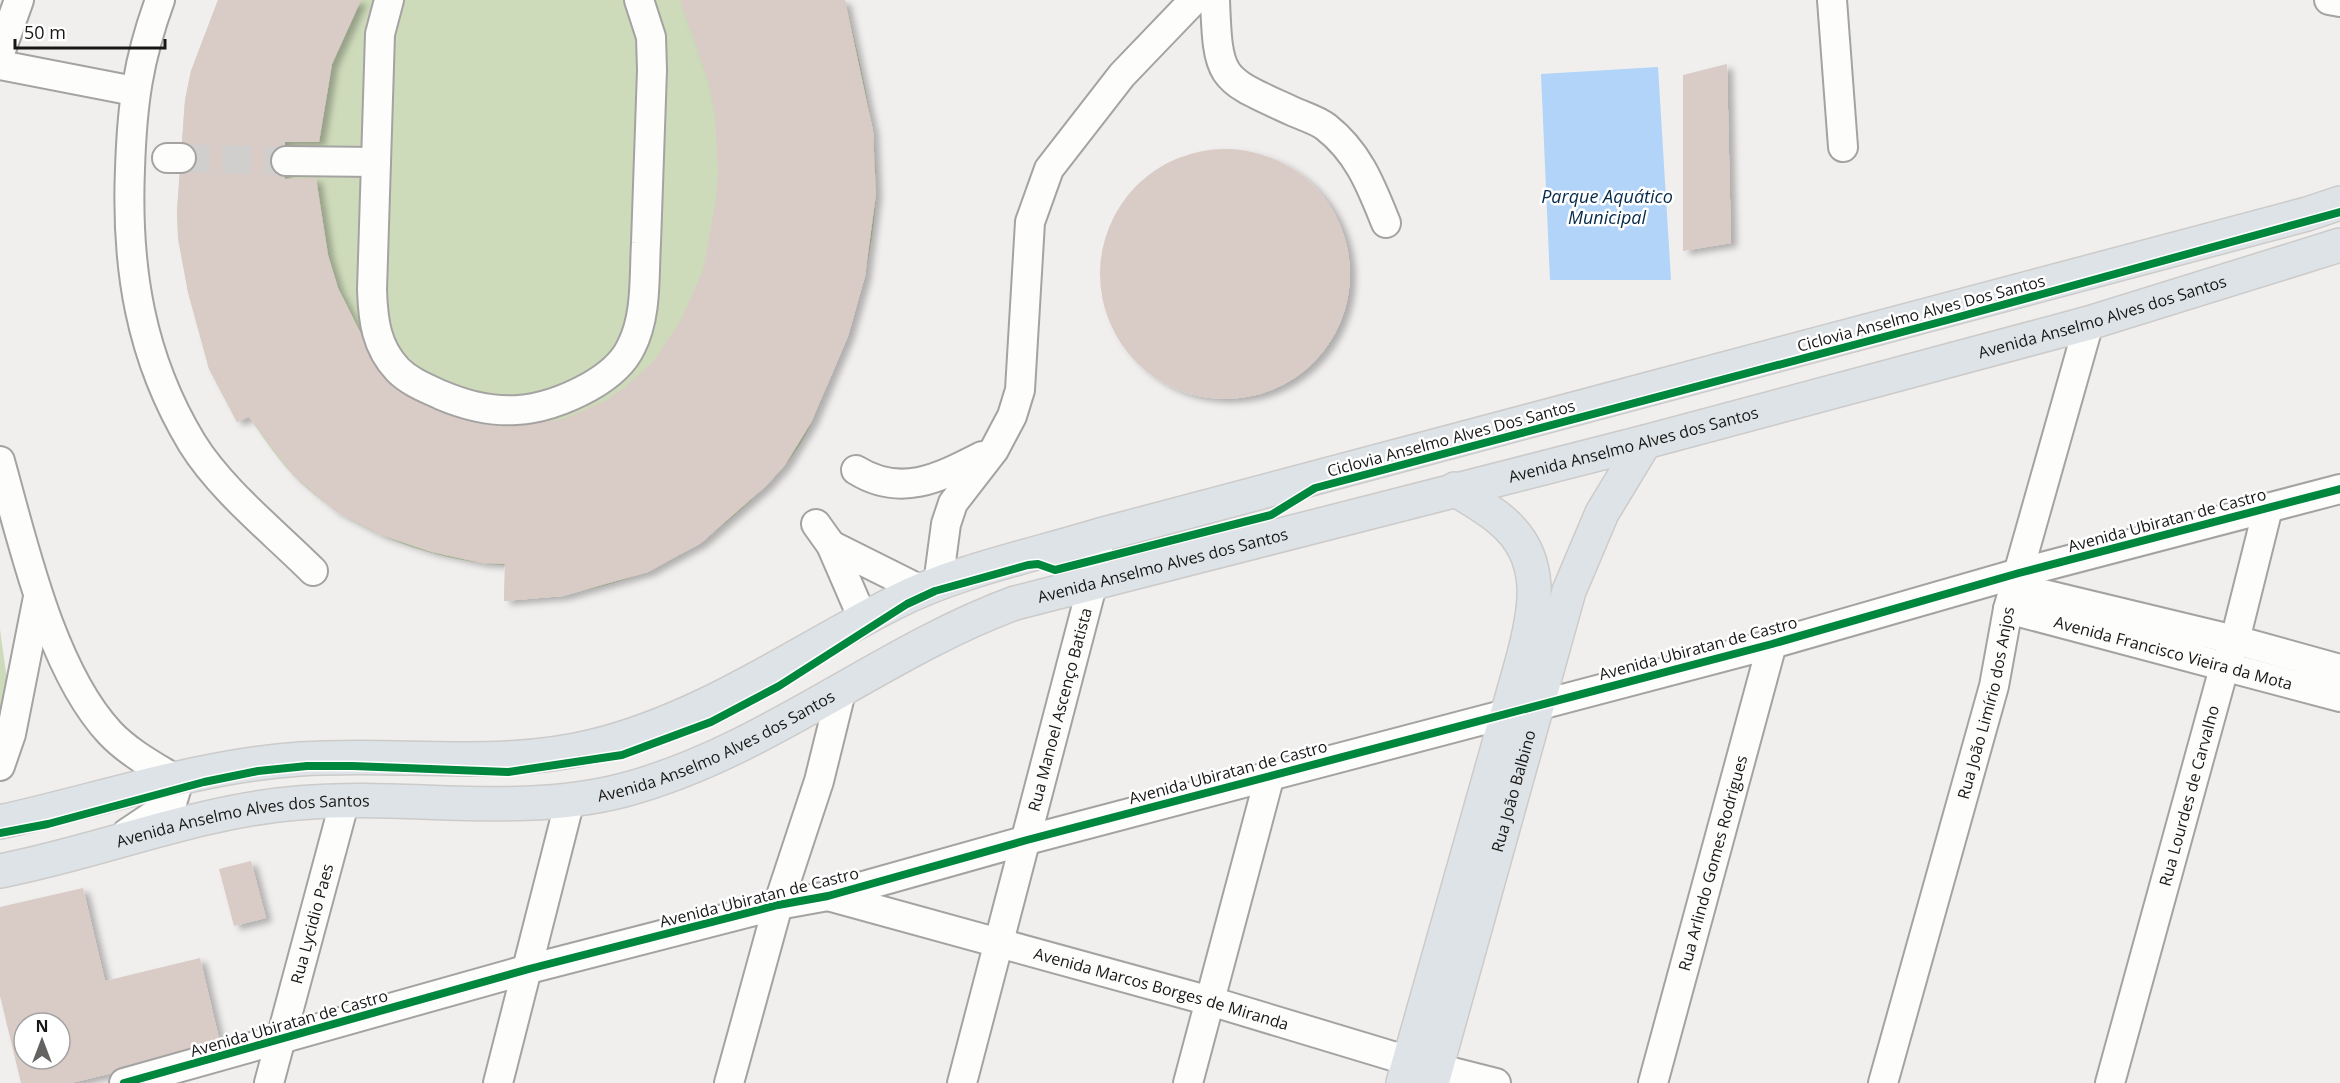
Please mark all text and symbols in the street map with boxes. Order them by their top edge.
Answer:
scale bar [15,12,165,50]
text: 50 m [24,20,66,44]
water label: Parque Aquático Municipal [1541,184,1673,229]
street label: Ciclovia Anselmo Alves Dos Santos [1794,269,2048,357]
street label: Avenida Anselmo Alves dos Santos [1976,270,2229,363]
street label: Ciclovia Anselmo Alves Dos Santos [1324,394,1578,482]
street label: Avenida Anselmo Alves dos Santos [1506,401,1761,487]
street label: Avenida Ubiratan de Castro [2065,483,2269,557]
street label: Avenida Anselmo Alves dos Santos [1035,523,1290,608]
street label: Rua Manoel Ascenço Batista [1023,605,1097,814]
street label: Rua João Limírio dos Anjos [1952,605,2019,802]
street label: Avenida Ubiratan de Castro [1596,611,1800,685]
street label: Avenida Francisco Vieira da Mota [2052,611,2295,695]
street label: Avenida Anselmo Alves dos Santos [595,685,839,807]
street label: Rua Lourdes de Carvalho [2154,703,2224,888]
street label: Rua João Balbino [1486,728,1541,855]
street label: Avenida Ubiratan de Castro [1126,735,1330,809]
street label: Rua Arlindo Gomes Rodrigues [1673,753,1752,973]
street label: Avenida Anselmo Alves dos Santos [114,789,370,852]
street label: Rua Lycidio Paes [285,861,338,986]
street label: Avenida Ubiratan de Castro [657,862,861,932]
street label: Avenida Marcos Borges de Miranda [1031,942,1292,1035]
street label: Avenida Ubiratan de Castro [188,984,390,1062]
north arrow [12,1011,72,1071]
text: N [35,1015,49,1037]

